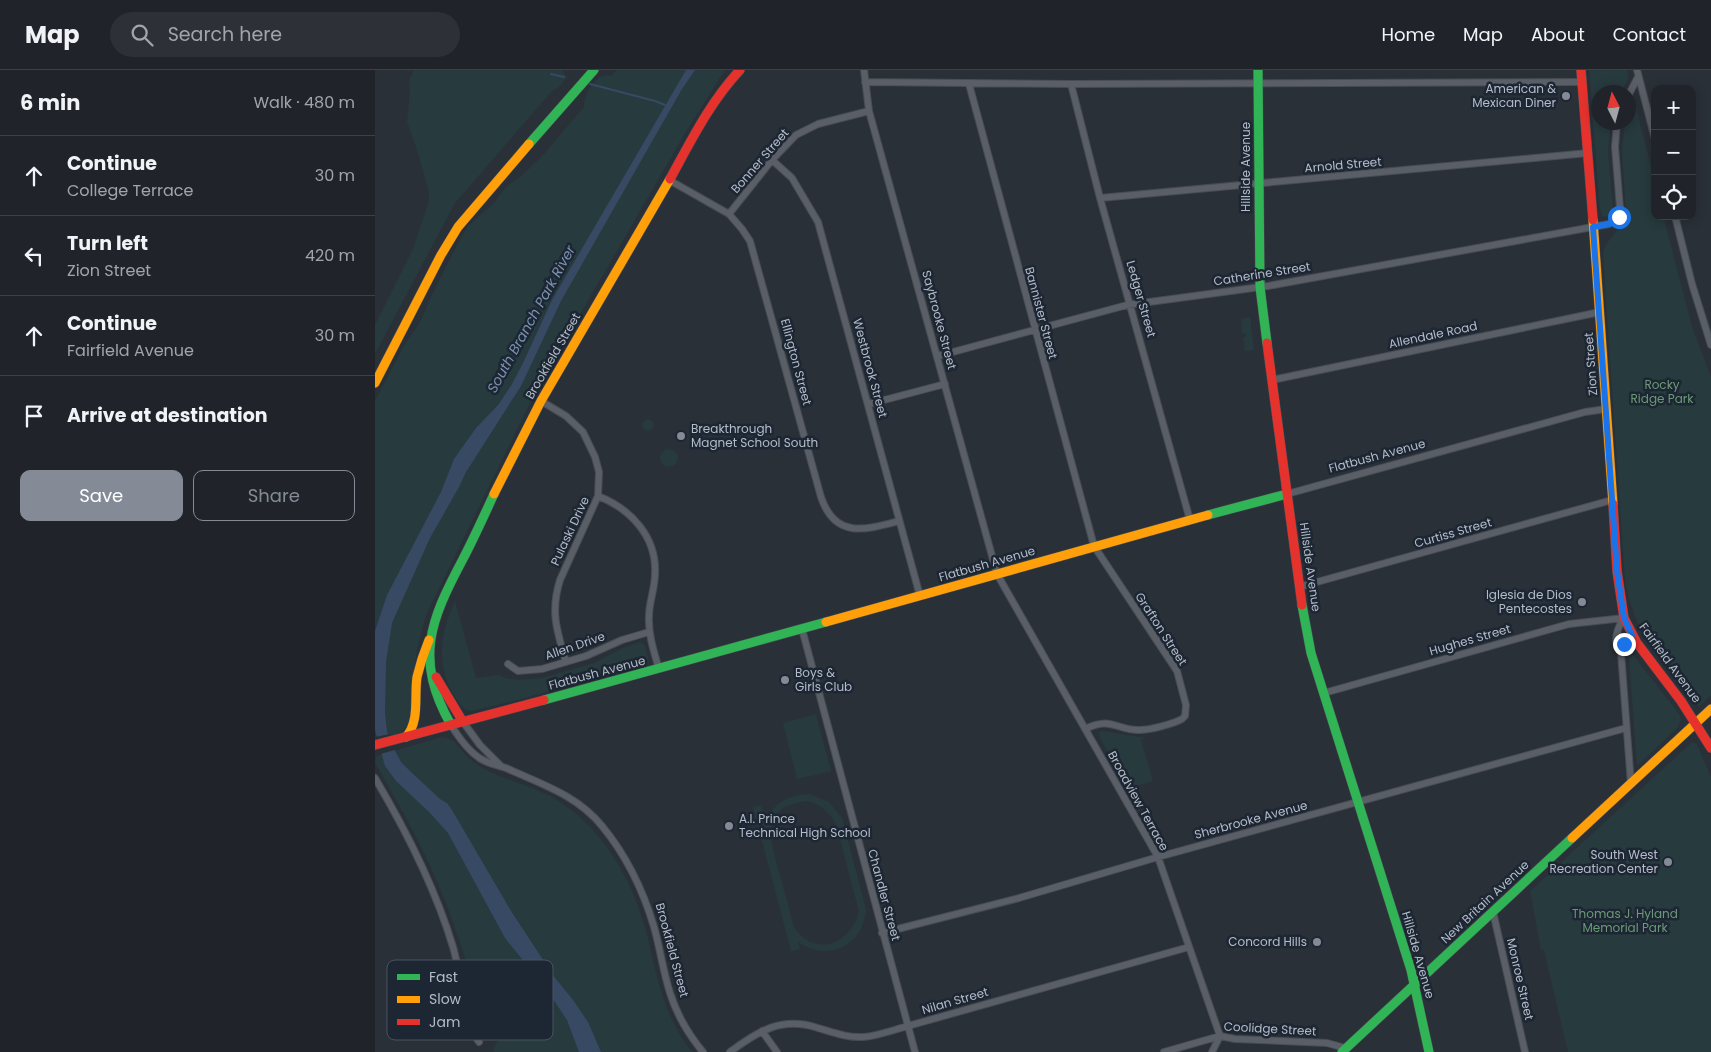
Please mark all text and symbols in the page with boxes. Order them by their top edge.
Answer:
search box [110,12,460,57]
text: Map [25,18,80,51]
icon: search [128,21,156,49]
text: Search here [168,21,282,48]
text: Home [1381,22,1435,47]
text: Map [1463,22,1503,47]
text: About [1531,22,1585,47]
text: Contact [1613,22,1686,47]
place label: American & Mexican Diner [1472,80,1557,111]
north arrow [1591,85,1636,130]
map controls [1651,85,1696,220]
button: + [1651,85,1696,130]
text: 6 min [20,88,80,117]
marker: American & Mexican Diner [1560,90,1572,102]
text: Walk · 480 m [253,91,355,114]
street label: Hillside Avenue [1237,122,1254,212]
street label: Bonner Street [727,125,792,197]
button: − [1651,130,1696,175]
text: Continue [67,150,157,177]
street label: Arnold Street [1304,153,1382,176]
icon: ahead [20,162,48,190]
text: 30 m [315,164,355,187]
button: locate [1651,175,1696,220]
text: College Terrace [67,179,193,202]
route start [1608,206,1631,229]
text: Turn left [67,230,148,257]
water label: South Branch Park River [482,241,580,396]
icon: left [20,242,48,270]
text: 420 m [305,244,355,267]
street label: Catherine Street [1212,257,1312,290]
street label: Ledger Street [1122,258,1161,339]
text: Zion Street [67,259,151,282]
street label: Bannister Street [1021,265,1062,361]
street label: Saybrooke Street [918,268,961,371]
street label: Brookfield Street [521,309,584,402]
text: Continue [67,310,157,337]
street label: Westbrook Street [849,316,892,419]
street label: Ellington Street [777,317,816,407]
street label: Allendale Road [1387,317,1479,352]
icon: ahead [20,322,48,350]
text: 30 m [315,324,355,347]
street label: Zion Street [1580,332,1601,396]
text: Fairfield Avenue [67,339,194,362]
park label: Rocky Ridge Park [1631,376,1694,407]
icon: arrive [20,402,48,430]
text: Arrive at destination [67,402,268,429]
place label: Breakthrough Magnet School South [691,420,818,451]
marker: Breakthrough Magnet School South [675,430,687,442]
street label: Flatbush Avenue [1327,434,1427,477]
button: Save [20,470,183,521]
button: Share [193,470,355,521]
street label: Pulaski Drive [546,493,593,568]
street label: Curtiss Street [1412,513,1493,552]
street label: Hillside Avenue [1296,521,1325,613]
street label: Flatbush Avenue [937,542,1037,585]
place label: Iglesia de Dios Pentecostes [1486,586,1572,617]
street label: Grafton Street [1131,589,1191,669]
marker: Iglesia de Dios Pentecostes [1576,596,1588,608]
street label: Fairfield Avenue [1636,619,1705,706]
street label: Hughes Street [1427,620,1512,659]
street label: Allen Drive [543,627,607,664]
route end [1613,633,1636,656]
street label: Flatbush Avenue [547,651,647,694]
place label: Boys & Girls Club [795,664,852,695]
marker: Boys & Girls Club [779,674,791,686]
street label: Broadview Terrace [1104,748,1173,854]
street label: Sherbrooke Avenue [1192,796,1309,843]
place label: A.I. Prince Technical High School [739,810,871,841]
marker: A.I. Prince Technical High School [723,820,735,832]
place label: South West Recreation Center [1549,846,1659,877]
street label: Chandler Street [864,847,905,942]
street label: New Britain Avenue [1437,856,1533,947]
marker: South West Recreation Center [1662,856,1674,868]
street label: Brookfield Street [652,901,693,999]
park label: Thomas J. Hyland Memorial Park [1572,905,1678,936]
street label: Hillside Avenue [1398,909,1439,1001]
place label: Concord Hills [1228,933,1307,950]
marker: Concord Hills [1311,936,1323,948]
street label: Monroe Street [1503,936,1538,1022]
legend [387,960,553,1040]
text: Fast [429,967,458,987]
street label: Nilan Street [920,983,990,1018]
text: Slow [429,989,462,1009]
text: Jam [429,1012,460,1032]
street label: Coolidge Street [1223,1018,1317,1039]

